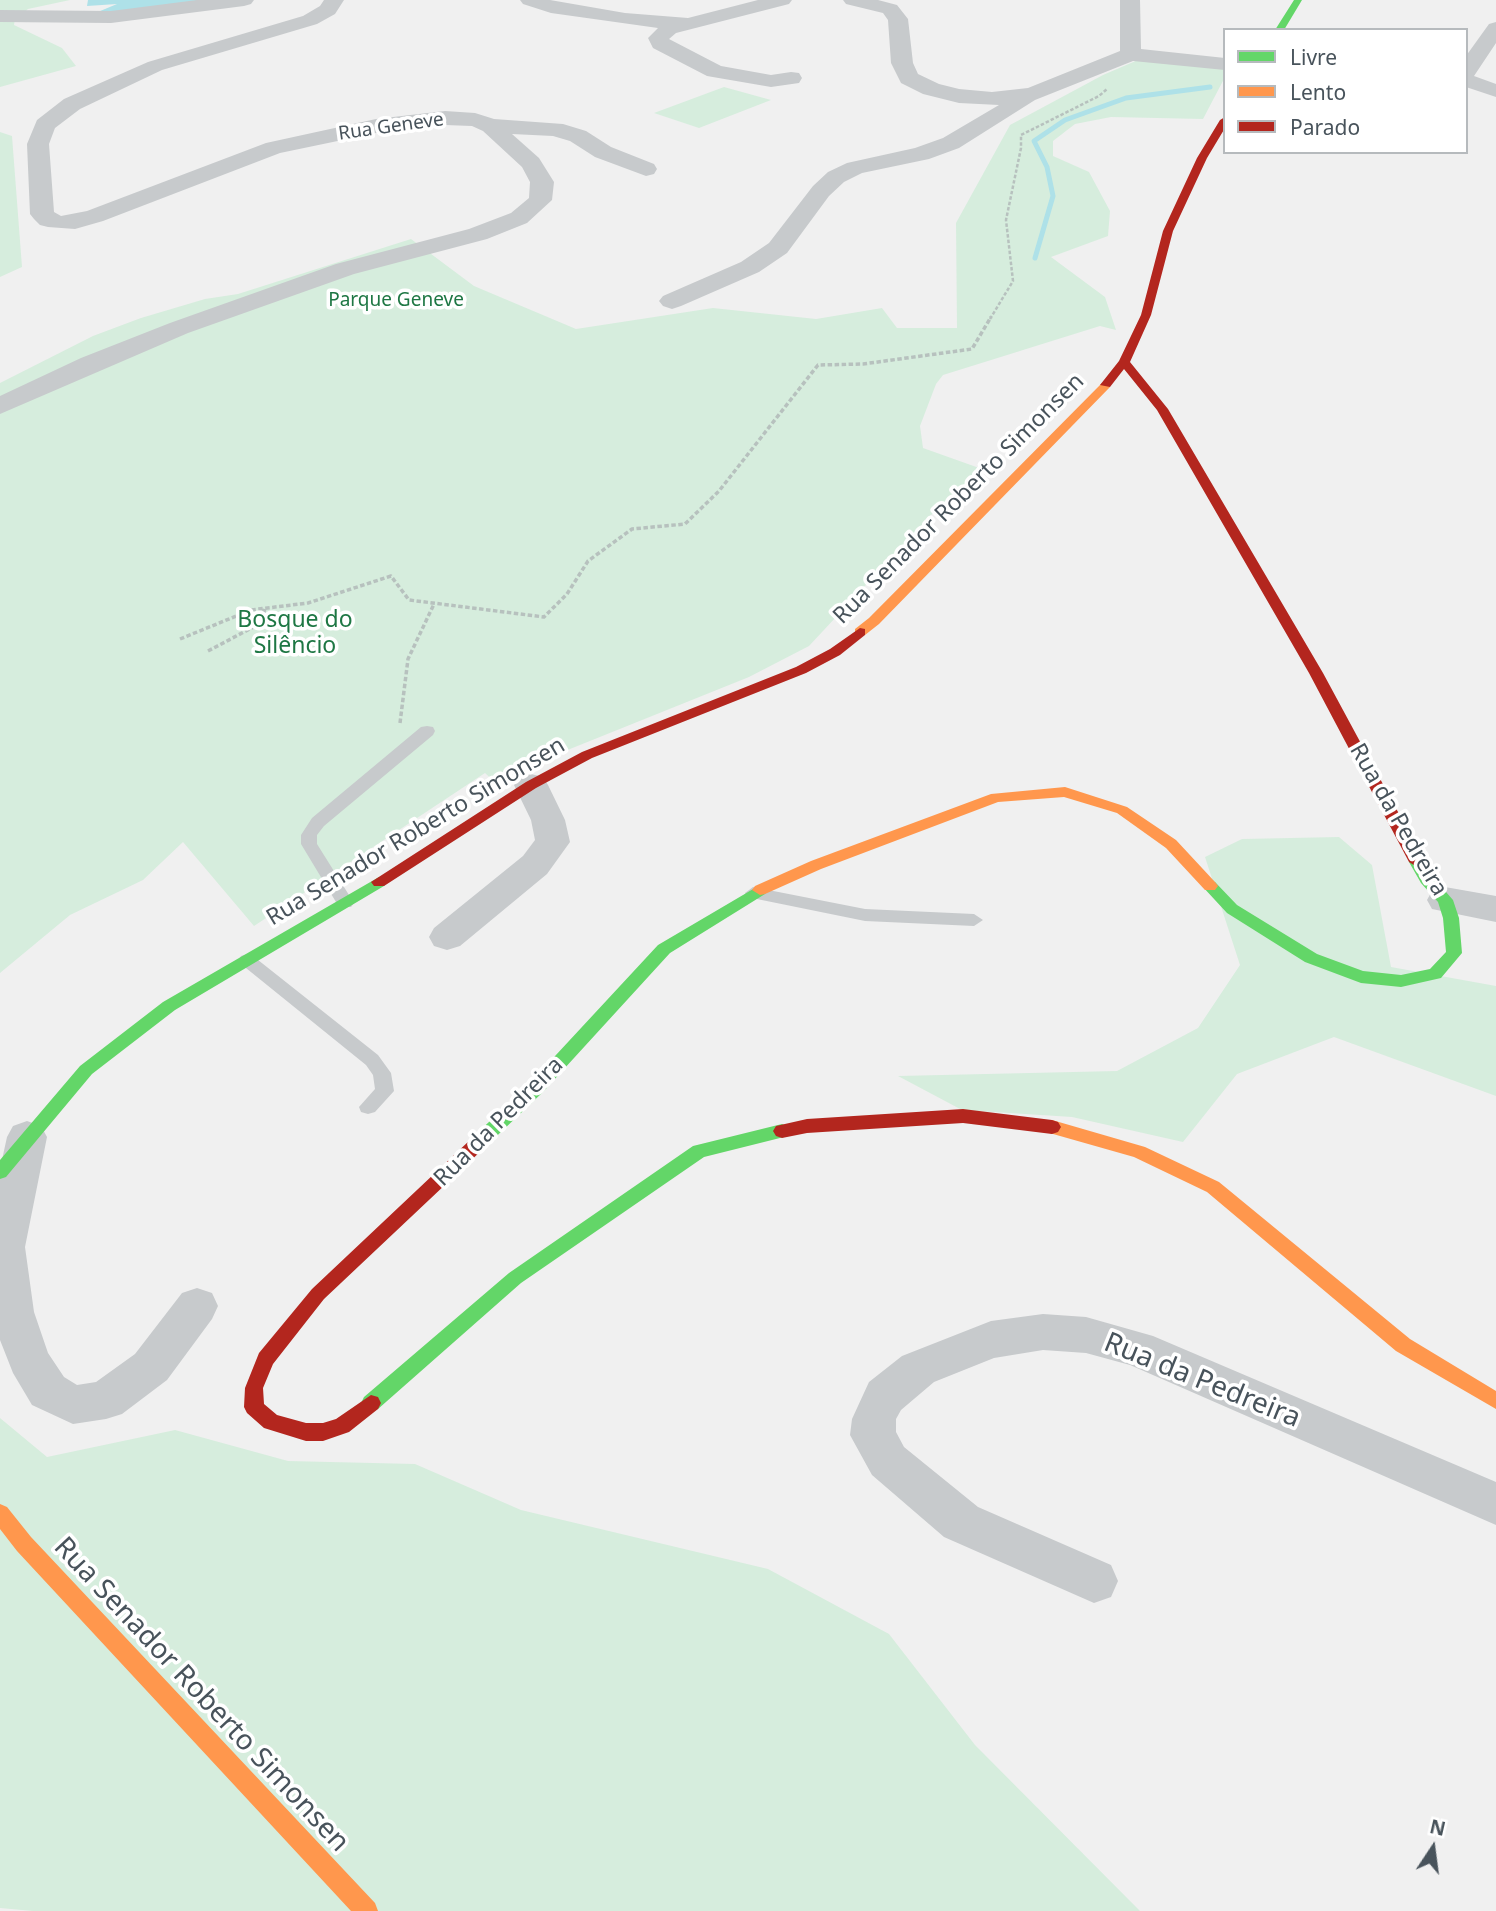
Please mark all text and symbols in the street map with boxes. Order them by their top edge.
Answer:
legend [1223,28,1468,154]
text: Livre [1290,43,1337,71]
text: Lento [1290,78,1346,106]
street label: Rua Geneve [337,108,445,146]
text: Parado [1290,113,1360,141]
park label: Parque Geneve [328,290,464,312]
street label: Rua Senador Roberto Simonsen [828,368,1090,630]
park label: Bosque do Silêncio [237,606,353,660]
street label: Rua Senador Roberto Simonsen [262,732,570,932]
street label: Rua da Pedreira [1343,739,1453,901]
street label: Rua da Pedreira [429,1052,569,1192]
street label: Rua da Pedreira [1099,1326,1305,1436]
street label: Rua Senador Roberto Simonsen [46,1531,356,1859]
north arrow [1398,1813,1468,1883]
text: N [1427,1813,1448,1842]

